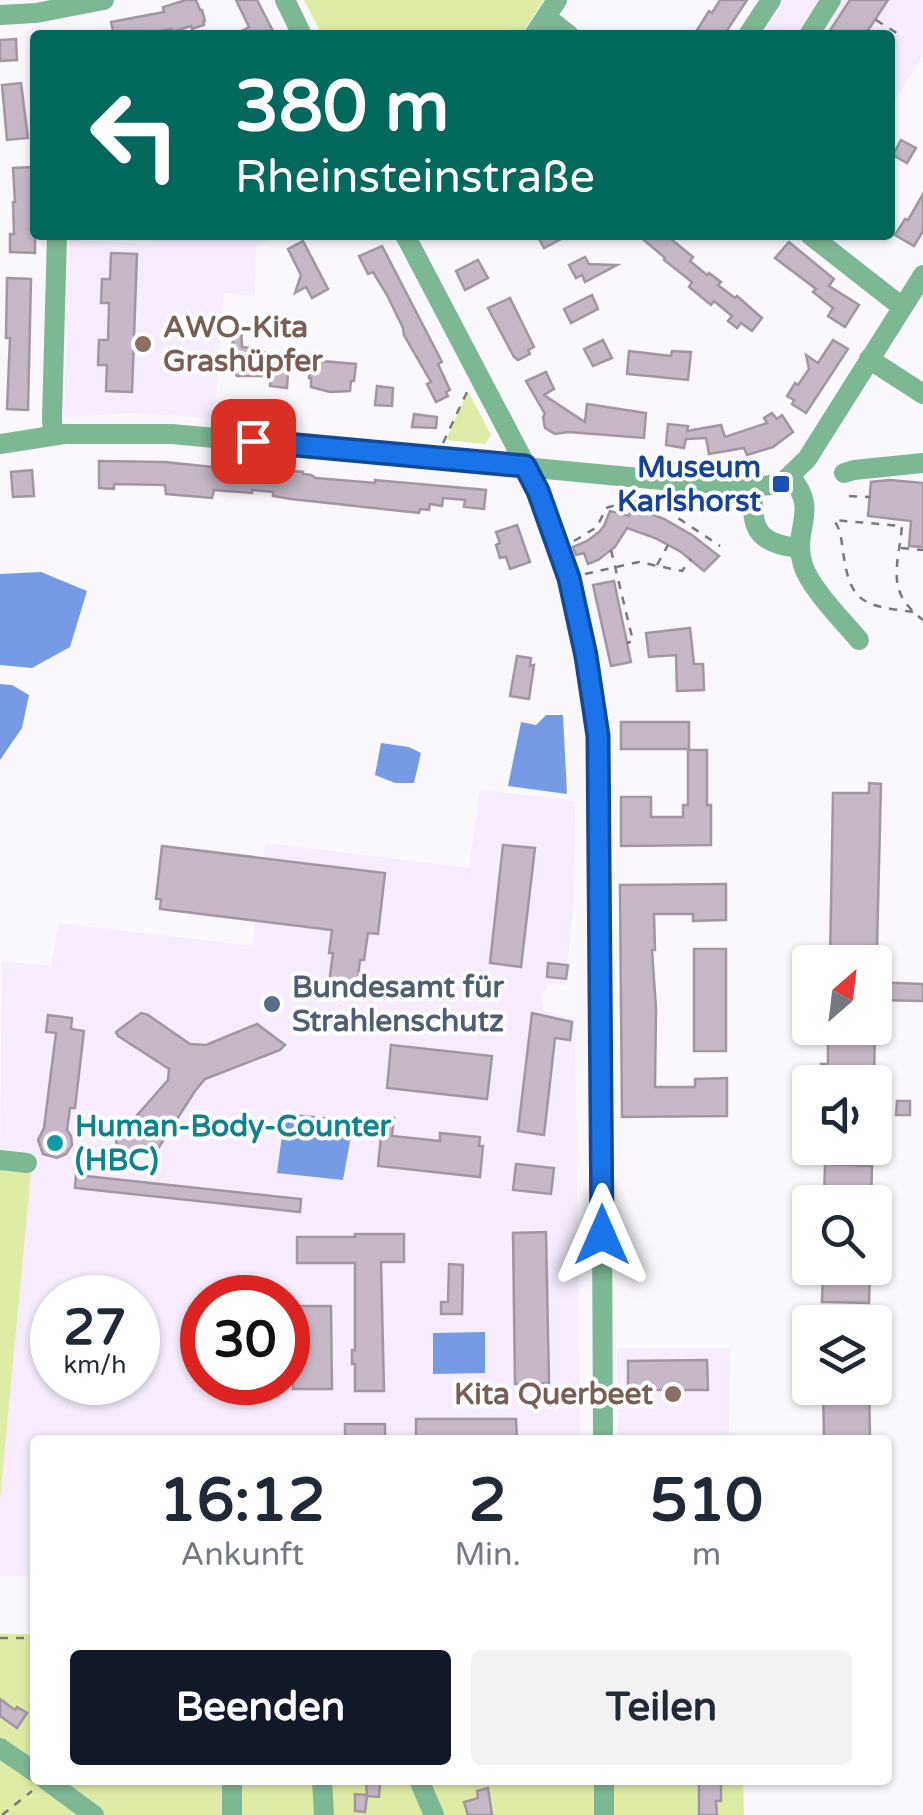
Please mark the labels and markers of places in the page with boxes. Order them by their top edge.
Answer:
place label: AWO-Kita Grashüpfer [163,309,323,380]
marker: AWO-Kita Grashüpfer [132,333,154,355]
pin [211,399,296,484]
place label: Museum Karlshorst [617,449,762,520]
marker: Museum Karlshorst [770,473,792,495]
place label: Bundesamt für Strahlenschutz [292,969,504,1040]
marker: Bundesamt für Strahlenschutz [261,993,283,1015]
place label: Human-Body-Counter (HBC) [75,1108,391,1179]
marker: Human-Body-Counter (HBC) [44,1132,66,1154]
place label: Kita Querbeet [454,1376,654,1413]
marker: Kita Querbeet [662,1383,684,1405]

